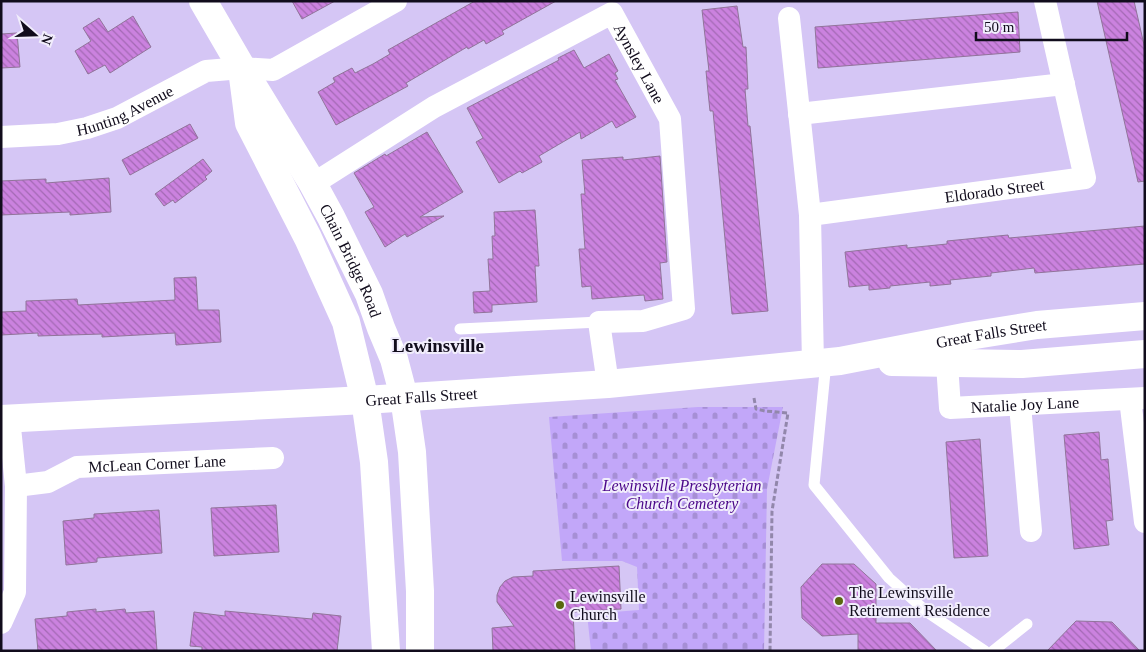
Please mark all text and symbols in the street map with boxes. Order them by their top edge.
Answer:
north arrow [10,10,60,60]
scale bar [976,10,1127,42]
text: 50 m [984,19,1015,35]
street label: Aynsley Lane [611,21,668,106]
text: N [38,32,56,47]
street label: Hunting Avenue [75,82,176,139]
street label: Eldorado Street [944,176,1046,206]
street label: Chain Bridge Road [316,201,384,319]
street label: Great Falls Street [934,316,1048,351]
district label: Lewinsville [392,335,484,356]
street label: Great Falls Street [365,385,478,409]
street label: Natalie Joy Lane [970,393,1079,416]
street label: McLean Corner Lane [88,452,226,475]
park label: Lewinsville Presbyterian Church Cemetery [602,477,761,513]
place label: The Lewinsville Retirement Residence [849,584,990,619]
place label: Lewinsville Church [570,588,646,623]
marker: The Lewinsville Retirement Residence [833,595,845,607]
marker: Lewinsville Church [554,599,566,611]

